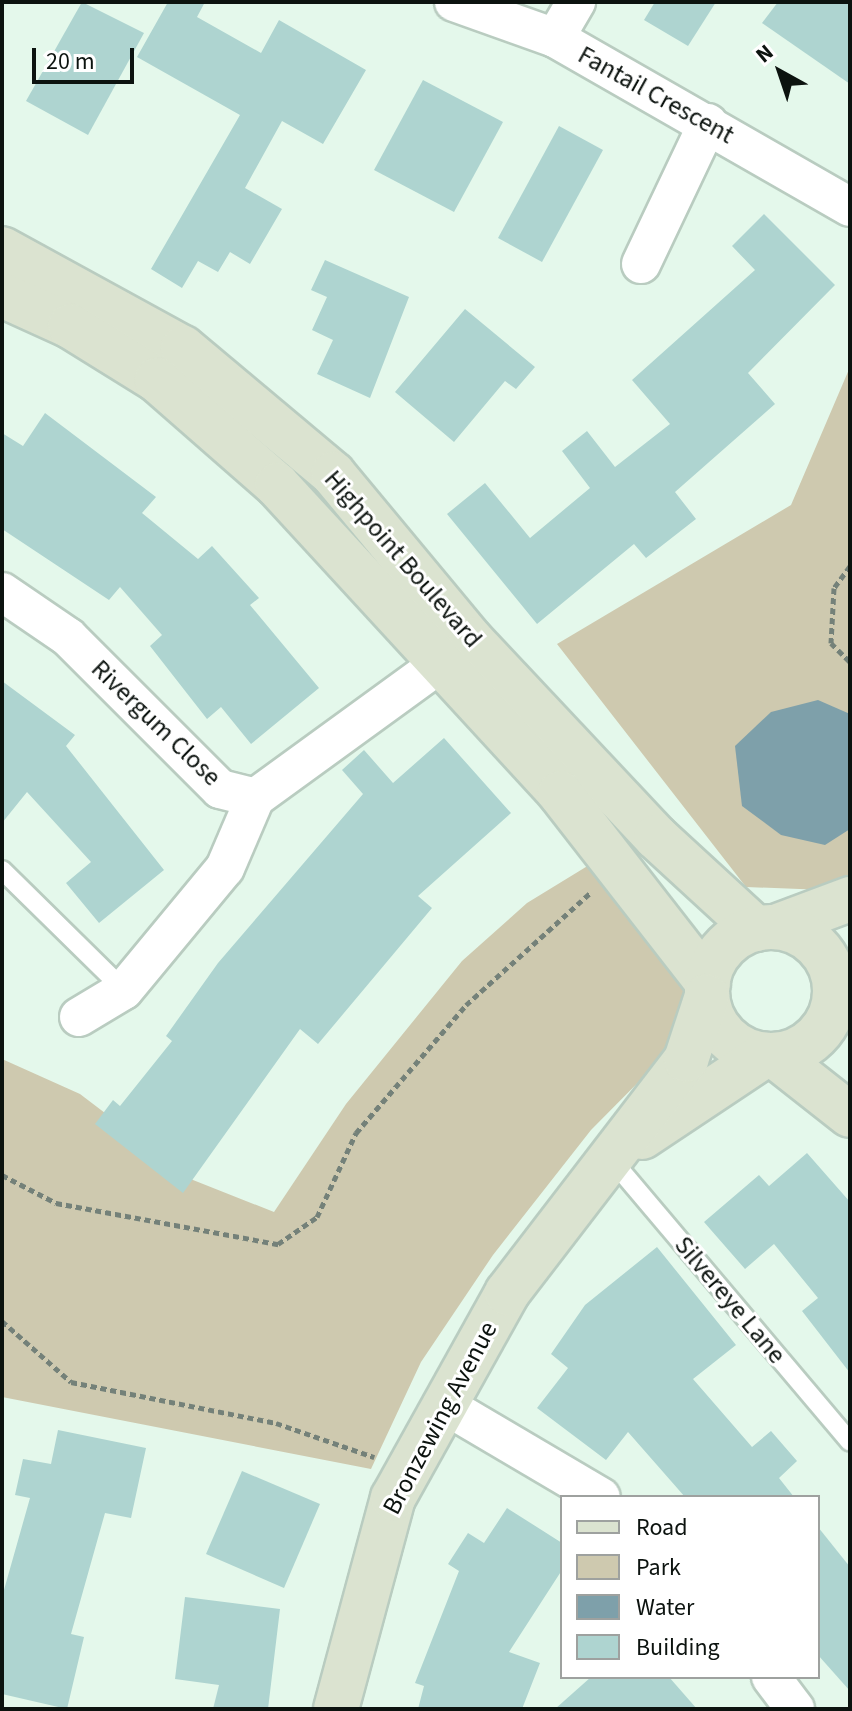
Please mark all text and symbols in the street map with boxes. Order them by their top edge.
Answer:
scale bar [36,32,138,82]
north arrow [740,32,820,112]
text: N [749,37,780,71]
street label: Fantail Crescent [573,39,739,151]
text: 20 m [46,44,95,79]
street label: Highpoint Boulevard [317,464,489,654]
street label: Rivergum Close [85,653,227,793]
street label: Silvereye Lane [668,1230,792,1370]
street label: Bronzewing Avenue [376,1316,504,1520]
legend [560,1495,820,1679]
text: Road [636,1510,688,1545]
text: Park [636,1550,681,1585]
text: Water [636,1590,694,1625]
text: Building [636,1630,720,1665]

